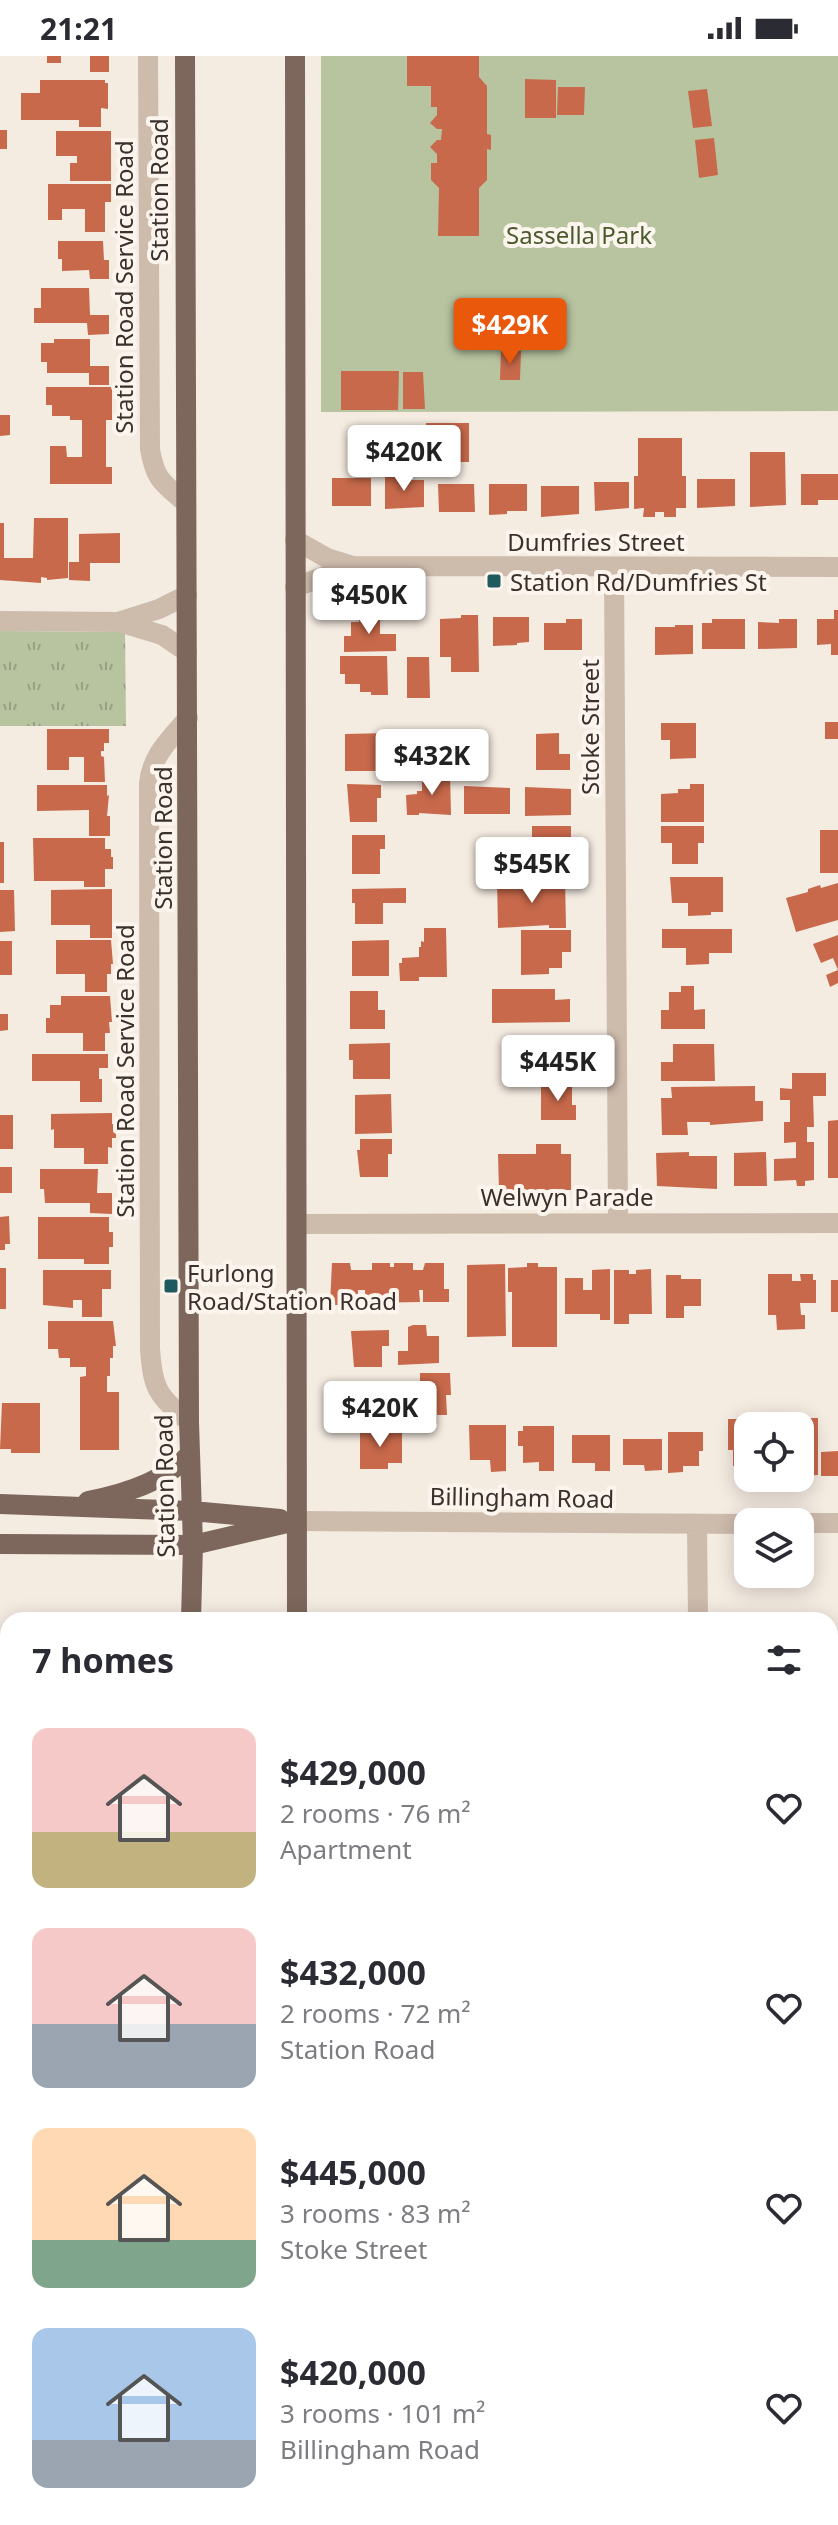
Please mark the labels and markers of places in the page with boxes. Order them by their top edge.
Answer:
pin: $429K [454,298,566,366]
pin: $420K [348,425,460,493]
place label: Station Rd/Dumfries St [510,565,767,598]
pin: $450K [313,568,425,636]
marker: Station Rd/Dumfries St [485,572,503,590]
pin: $432K [376,729,488,797]
pin: $545K [476,837,588,905]
pin: $445K [502,1035,614,1103]
place label: Furlong Road/Station Road [187,1256,397,1317]
marker: Furlong Road/Station Road [162,1277,180,1295]
pin: $420K [324,1381,436,1449]

